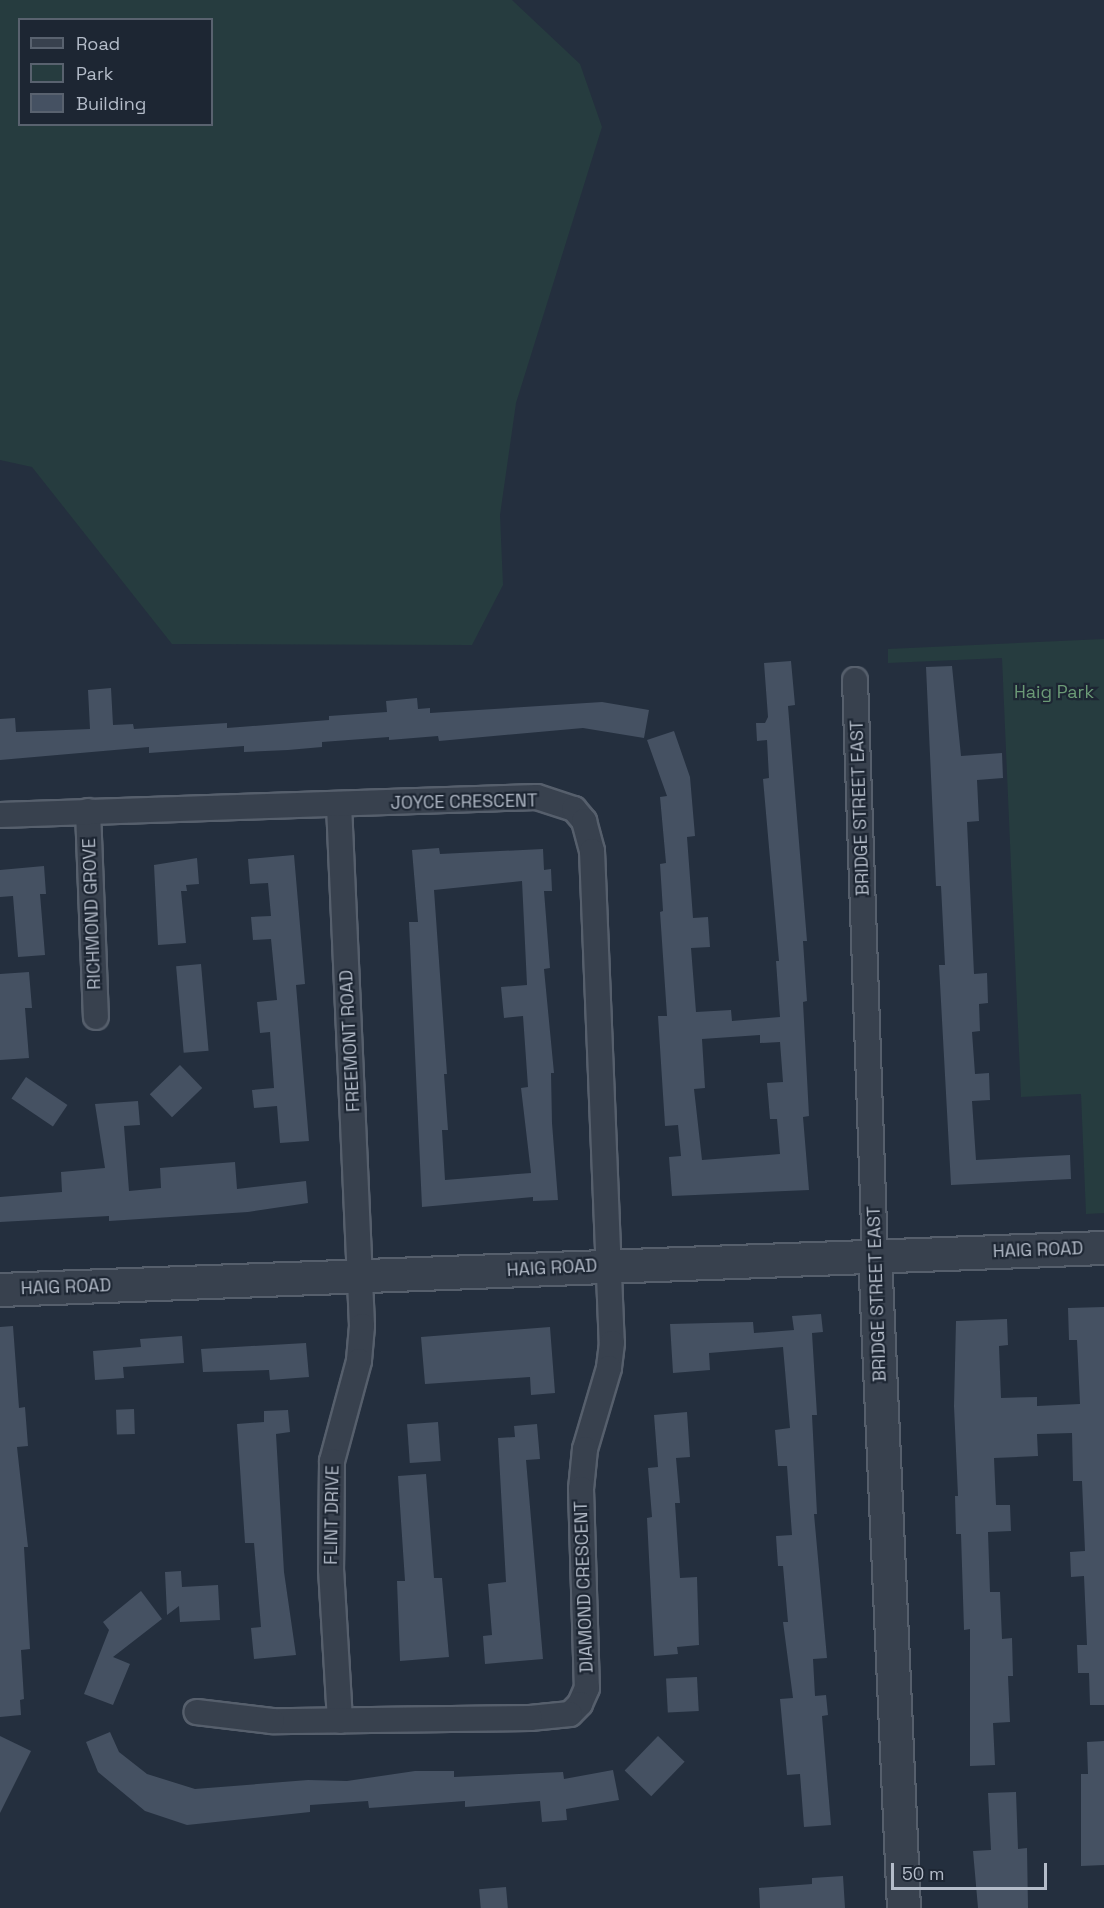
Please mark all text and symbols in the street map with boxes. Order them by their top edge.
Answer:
legend [18,18,213,126]
text: Road [76,32,120,55]
text: Park [76,62,113,85]
text: Building [76,92,146,115]
park label: Haig Park [1014,681,1094,703]
street label: BRIDGE STREET EAST [846,719,874,897]
street label: JOYCE CRESCENT [390,790,538,814]
street label: RICHMOND GROVE [79,838,105,990]
street label: FREEMONT ROAD [335,969,365,1113]
street label: BRIDGE STREET EAST [863,1205,891,1383]
street label: HAIG ROAD [992,1238,1084,1262]
street label: HAIG ROAD [506,1255,598,1281]
street label: HAIG ROAD [20,1275,112,1299]
street label: FLINT DRIVE [320,1465,344,1565]
street label: DIAMOND CRESCENT [570,1501,598,1673]
scale bar [894,1851,1050,1889]
text: 50 m [902,1862,944,1885]

